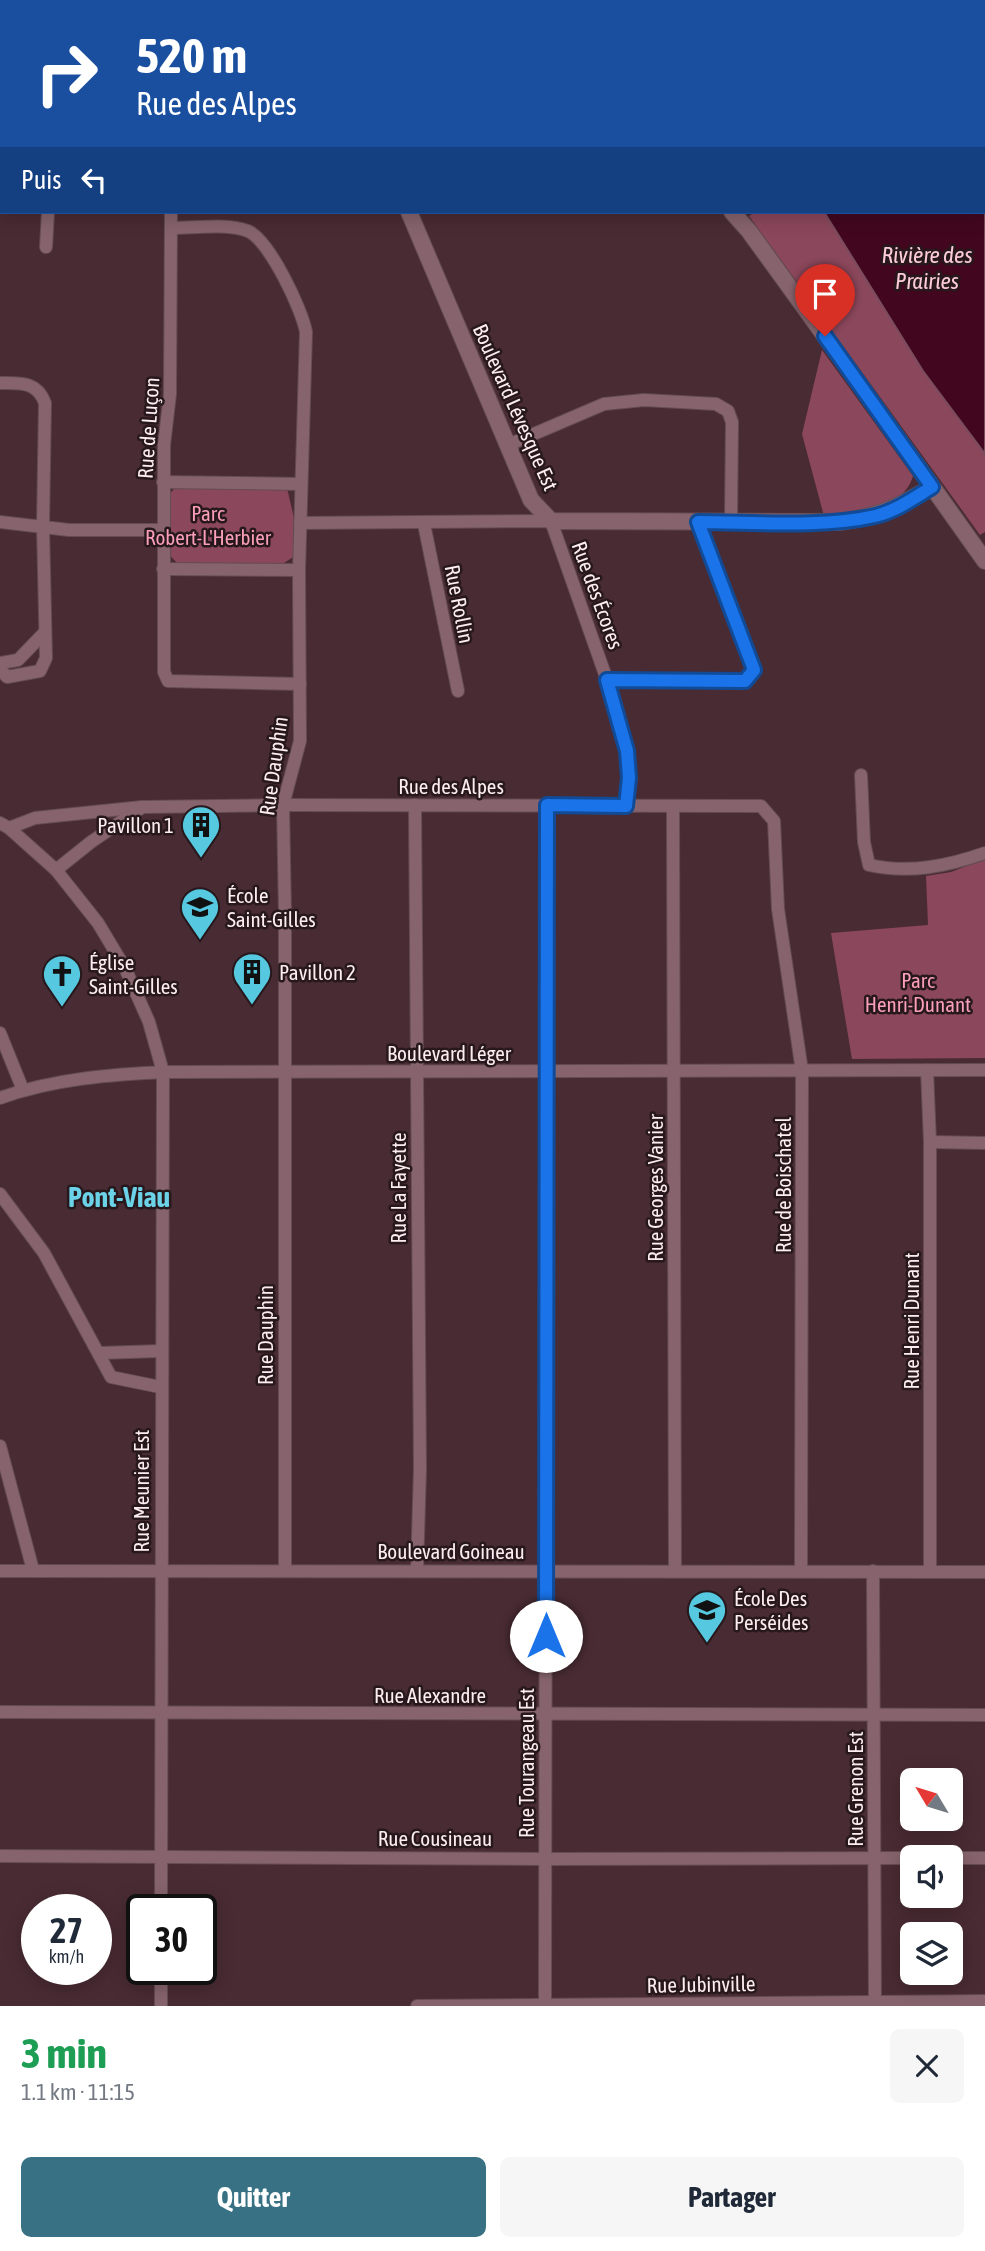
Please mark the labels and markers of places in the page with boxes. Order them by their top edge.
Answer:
pin [795,264,855,336]
building icon: Pavillon 1 [180,804,222,859]
place label: Pavillon 1 [97,813,174,837]
place label: École Saint-Gilles [227,883,316,931]
school or university icon: École Saint-Gilles [179,886,221,941]
place label: Église Saint-Gilles [89,950,178,998]
building icon: Pavillon 2 [231,951,273,1006]
church icon: Église Saint-Gilles [41,953,83,1008]
place label: Pavillon 2 [279,960,356,984]
place label: École Des Perséides [734,1586,809,1634]
school or university icon: École Des Perséides [686,1589,728,1644]

